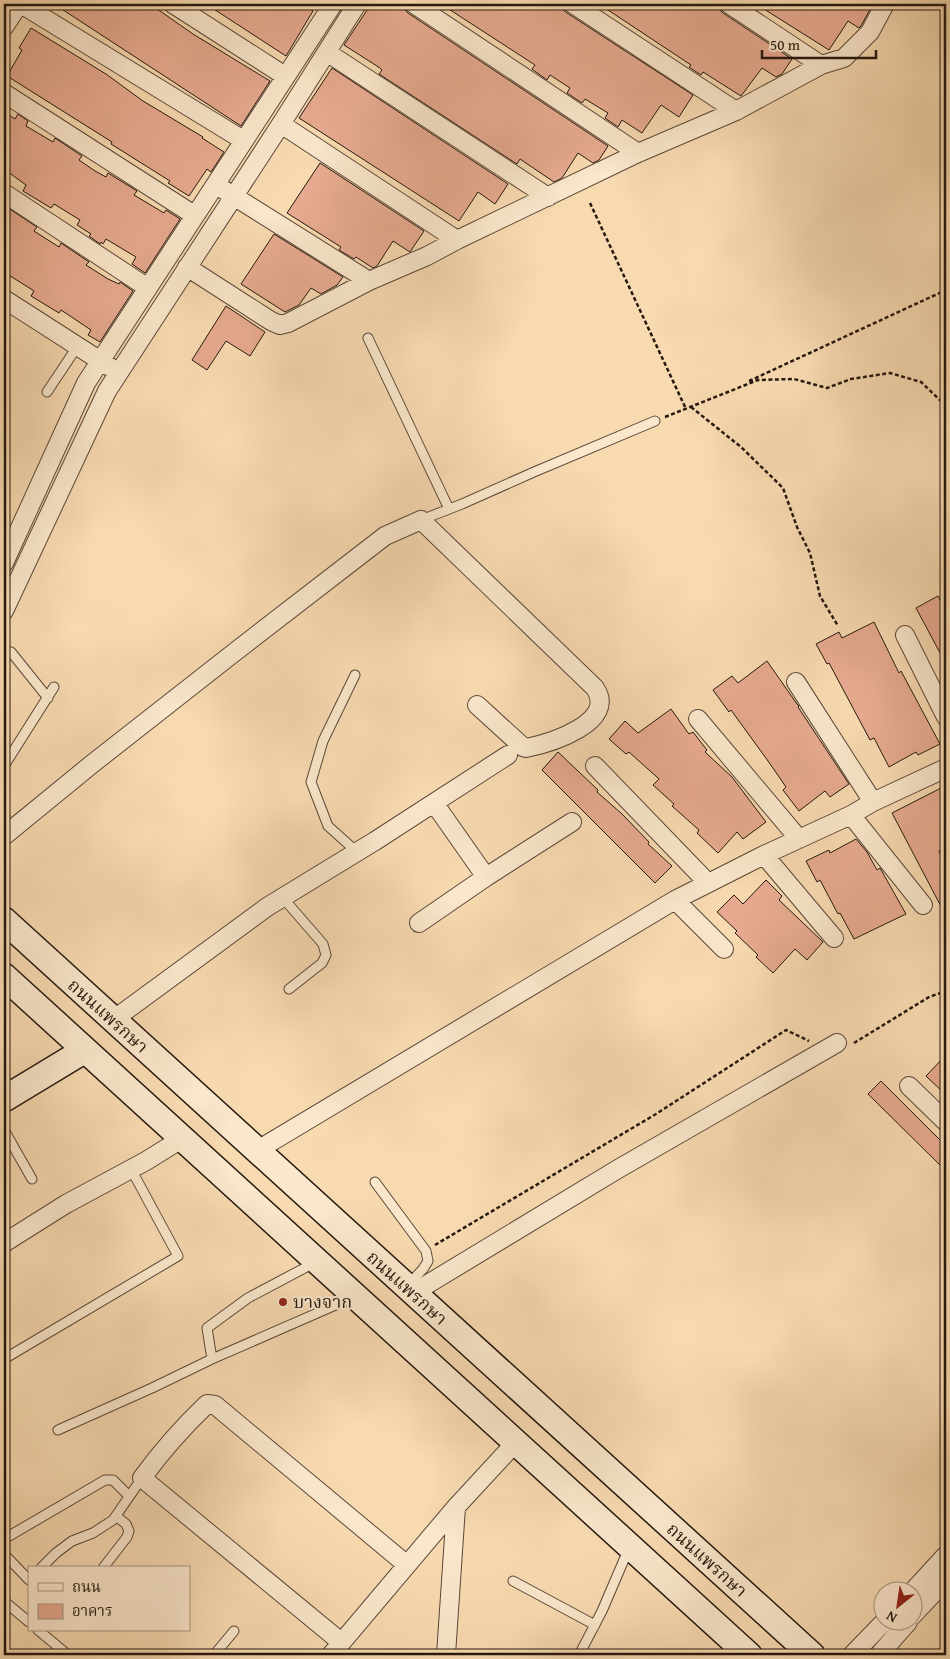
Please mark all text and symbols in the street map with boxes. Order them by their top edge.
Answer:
scale bar [762,28,876,60]
text: 50 m [770,34,801,55]
street label: ถนนแพรกษา [62,972,155,1059]
street label: ถนนแพรกษา [361,1244,454,1331]
place label: บางจาก [293,1288,352,1315]
marker: บางจาก [277,1296,289,1308]
street label: ถนนแพรกษา [661,1516,754,1603]
legend [28,1566,190,1632]
text: ถนน [72,1576,101,1597]
north arrow [872,1582,922,1632]
text: อาคาร [72,1600,112,1621]
text: N [882,1606,901,1628]

